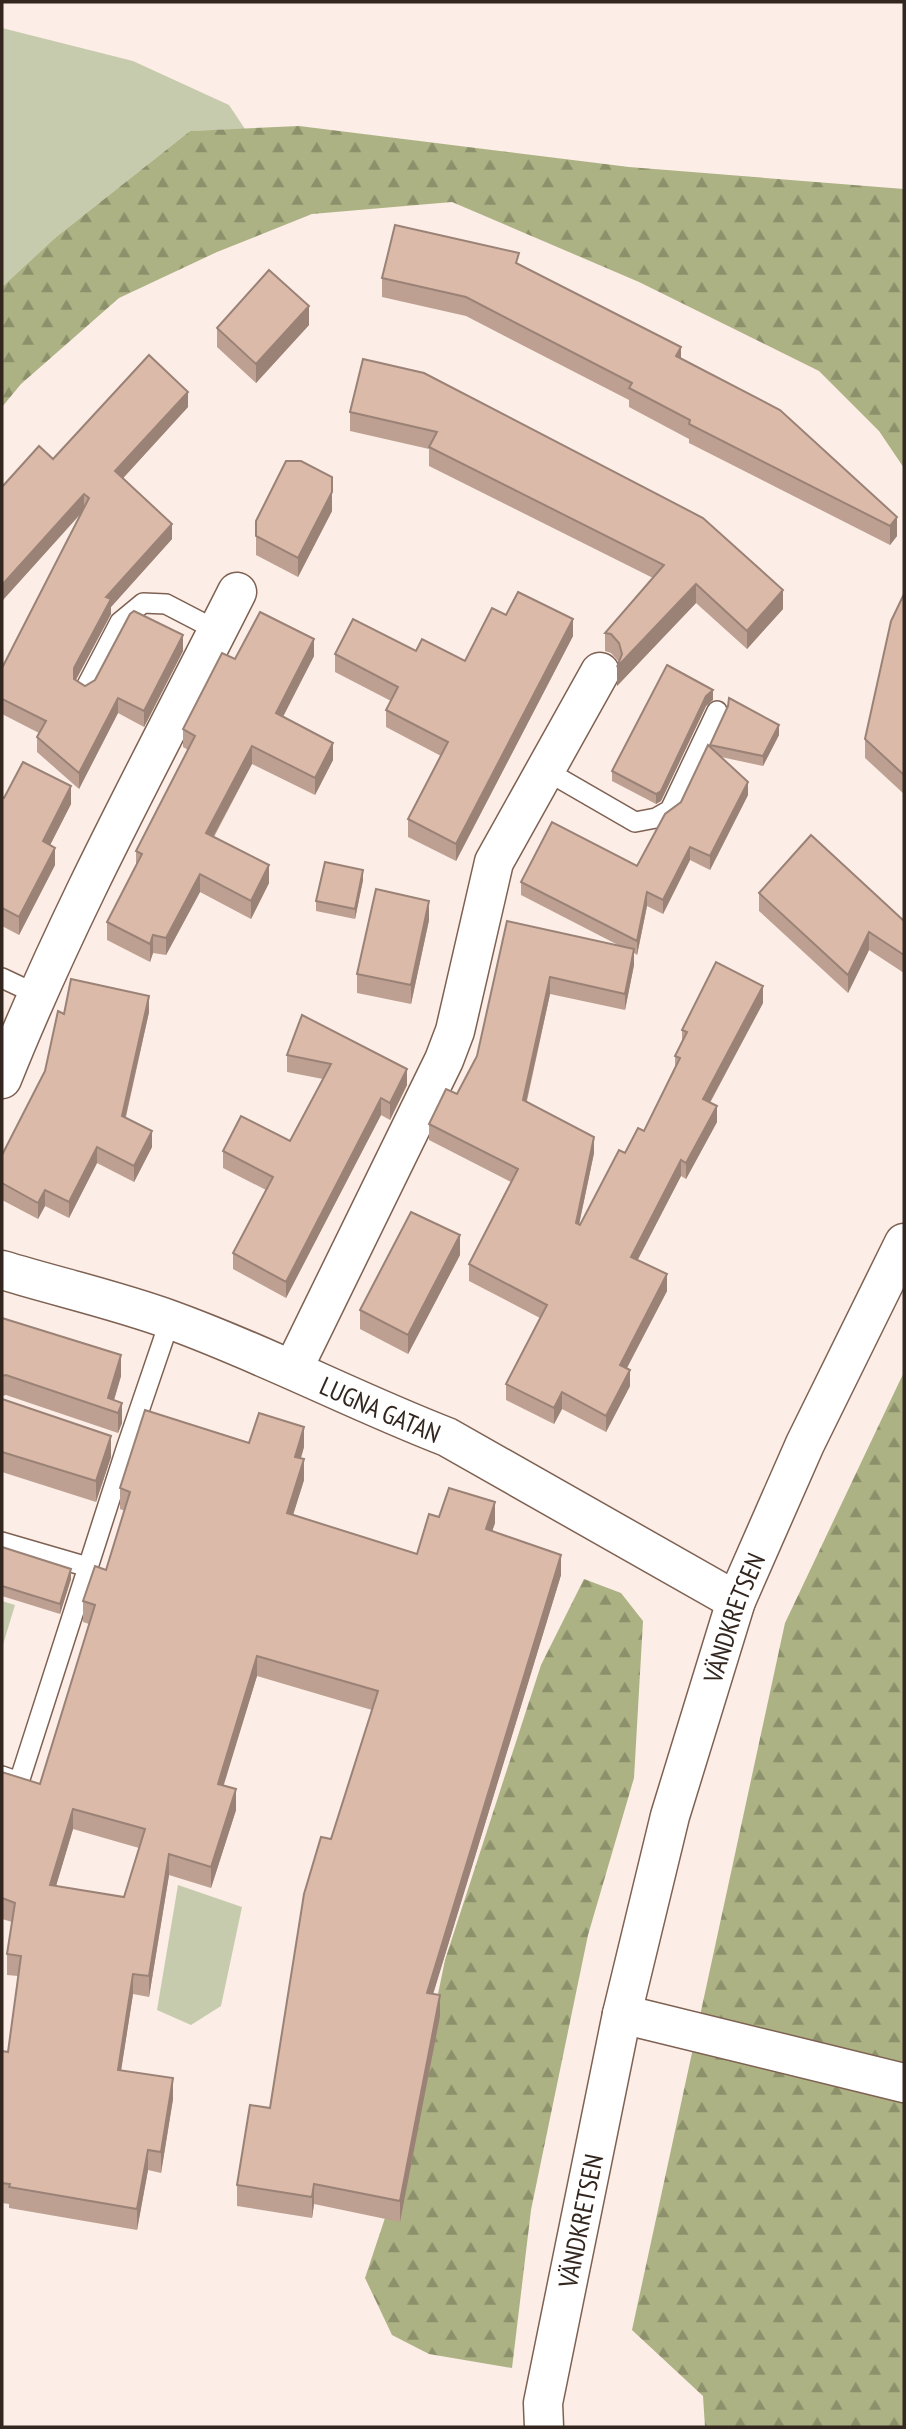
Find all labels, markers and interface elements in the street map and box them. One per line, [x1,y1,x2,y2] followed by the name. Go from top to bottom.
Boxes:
[315,1368,446,1449] street label: LUGNA GATAN
[695,1548,772,1687] street label: VÄNDKRETSEN
[550,2151,610,2291] street label: VÄNDKRETSEN

